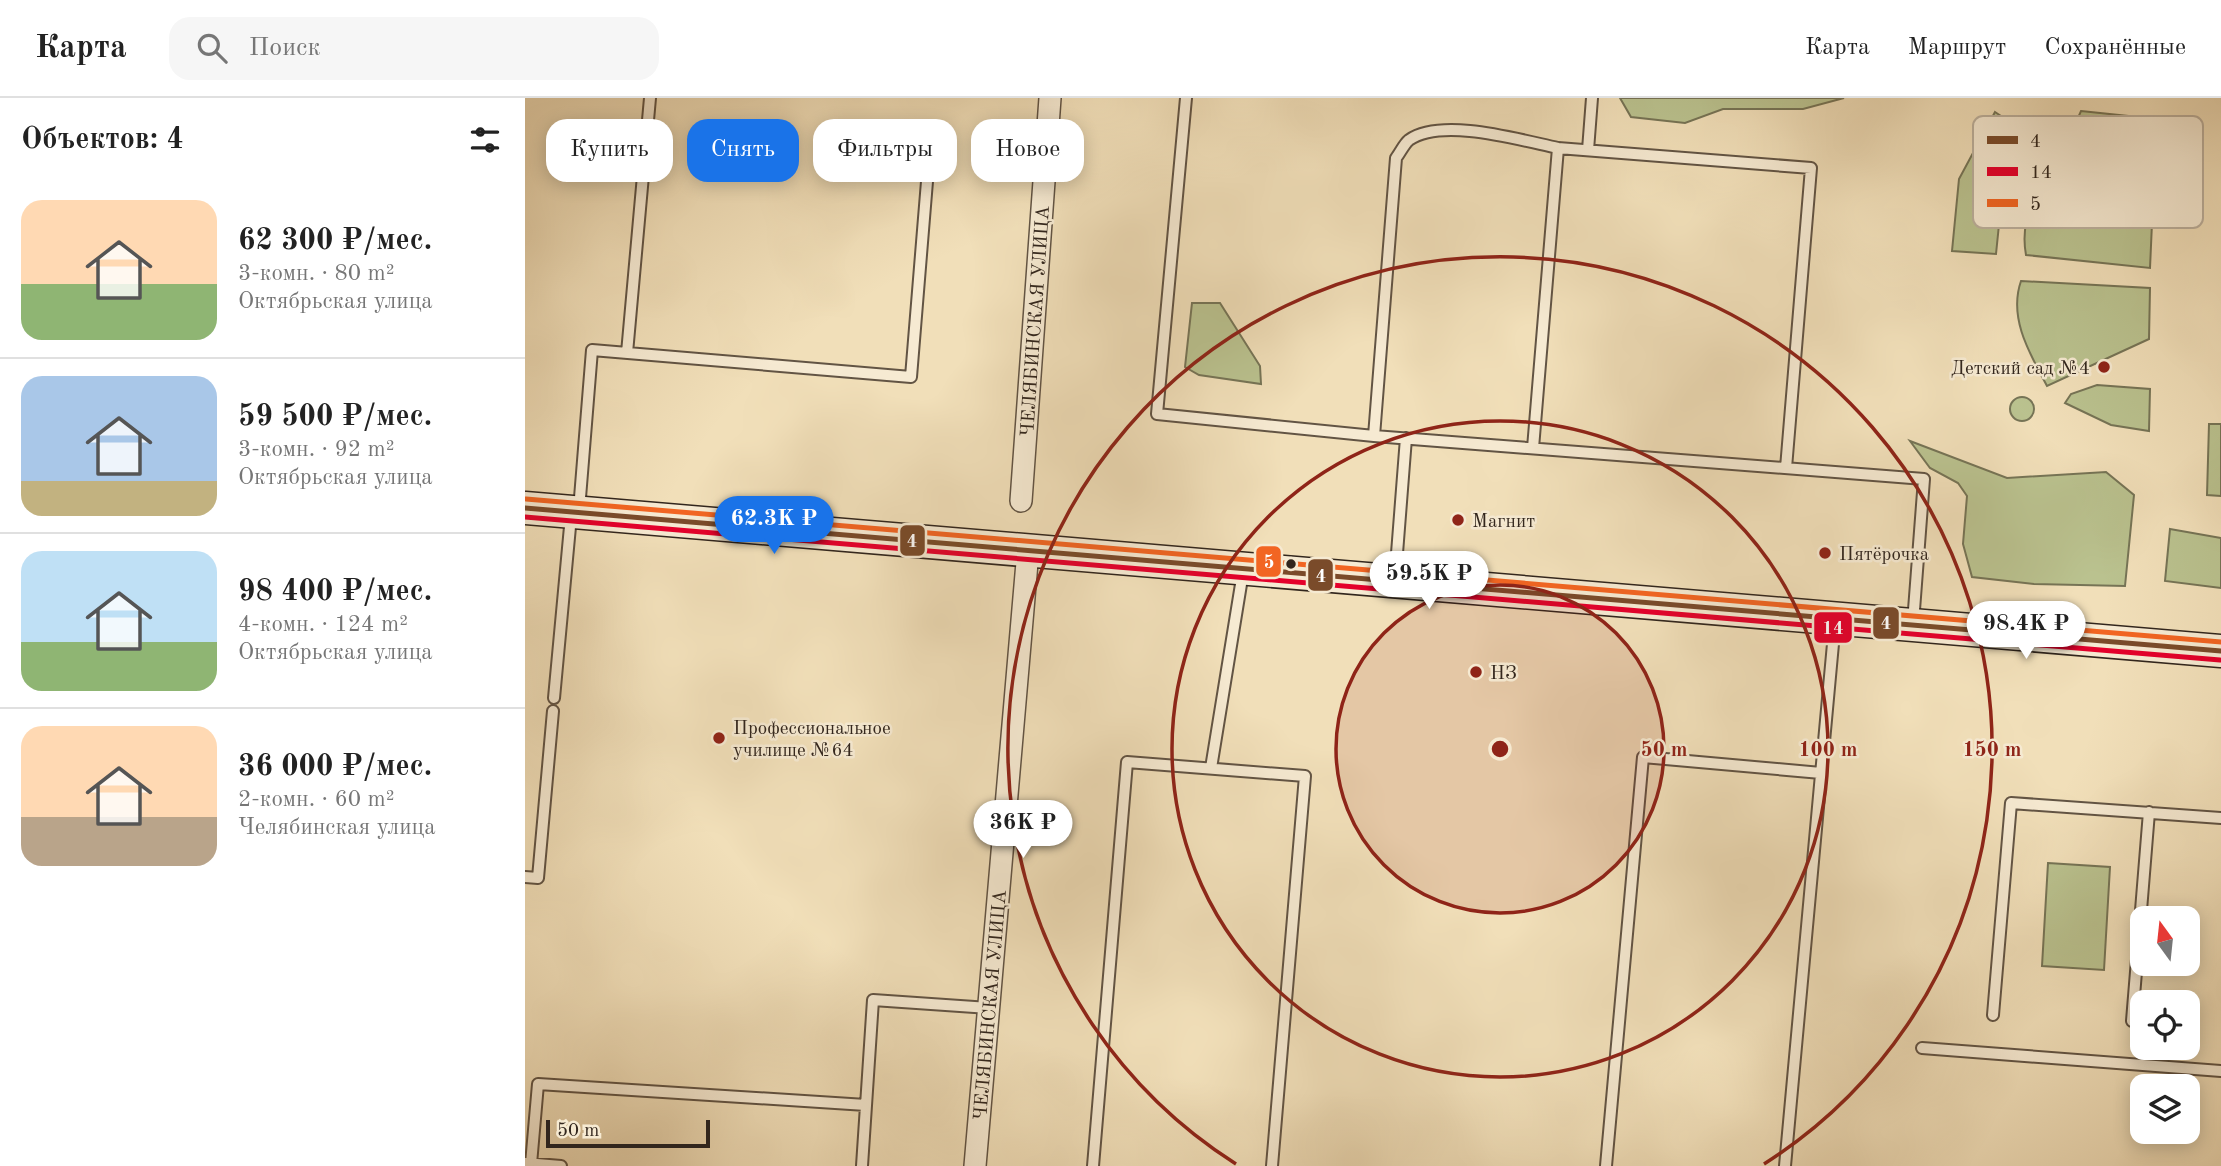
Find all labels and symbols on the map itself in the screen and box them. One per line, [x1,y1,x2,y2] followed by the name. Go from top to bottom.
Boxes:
[1973,116,2203,228] legend
[2030,133,2041,152] text: 4
[2030,164,2052,183] text: 14
[2030,196,2041,215] text: 5
[1019,205,1054,437] street label: ЧЕЛЯБИНСКАЯ УЛИЦА
[2096,359,2112,375] marker: Детский сад №4
[1951,360,2090,379] place label: Детский сад №4
[709,496,839,556] pin: 62.3K ₽
[1450,512,1466,528] marker: Магнит
[1472,513,1535,532] place label: Магнит
[899,524,926,557] line badge: 4
[906,533,918,552] text: 4
[1255,545,1282,578] line badge: 5
[1817,545,1833,561] marker: Пятёрочка
[1839,546,1930,565] place label: Пятёрочка
[1364,552,1494,611] pin: 59.5K ₽
[1263,554,1275,573] text: 5
[1284,557,1298,571] unlabelled marker
[1307,558,1334,592] line badge: 4
[1315,568,1327,587] text: 4
[1961,602,2091,661] pin: 98.4K ₽
[1872,606,1900,640] line badge: 4
[1813,611,1853,644] line badge: 14
[1880,615,1892,634] text: 4
[1822,620,1844,639] text: 14
[1468,664,1484,680] marker: НЗ
[1490,665,1517,684] place label: НЗ
[733,720,891,761] place label: Профессиональное училище №64
[711,730,727,746] marker: Профессиональное училище №64
[1488,737,1512,761] centre of rings
[1640,740,1688,761] text: 50 m
[1798,740,1858,761] text: 100 m
[1962,740,2022,761] text: 150 m
[974,800,1072,860] pin: 36K ₽
[972,889,1011,1121] street label: ЧЕЛЯБИНСКАЯ УЛИЦА
[2130,906,2200,976] north arrow
[546,1117,711,1149] scale bar

